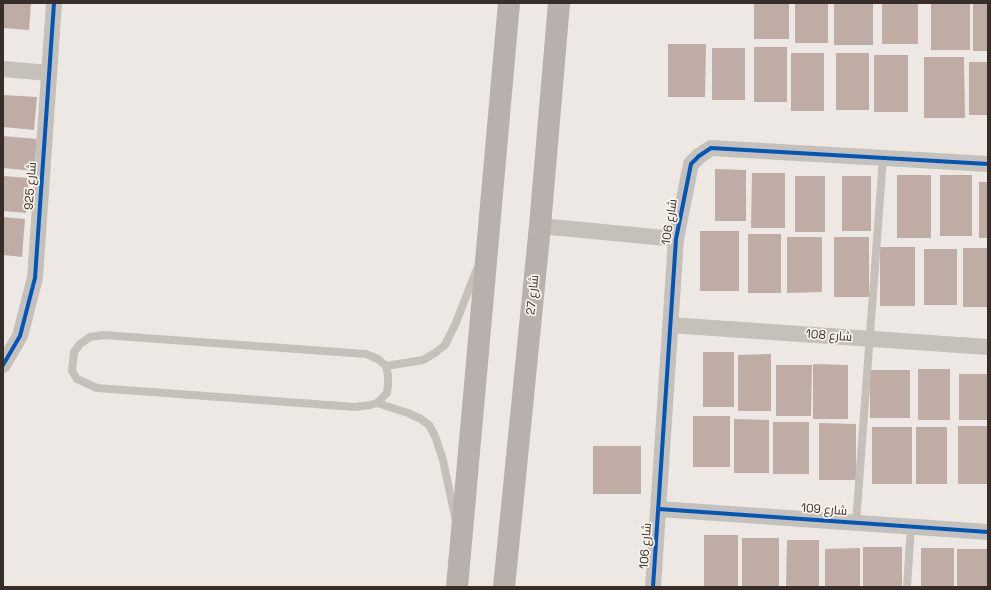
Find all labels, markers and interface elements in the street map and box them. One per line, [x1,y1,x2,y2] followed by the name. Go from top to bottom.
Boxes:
[22,162,40,210] street label: شارع 925
[659,198,681,246] street label: شارع 106
[524,274,542,316] street label: شارع 27
[805,327,853,345] street label: شارع 108
[800,501,848,519] street label: شارع 109
[637,522,655,570] street label: شارع 106

